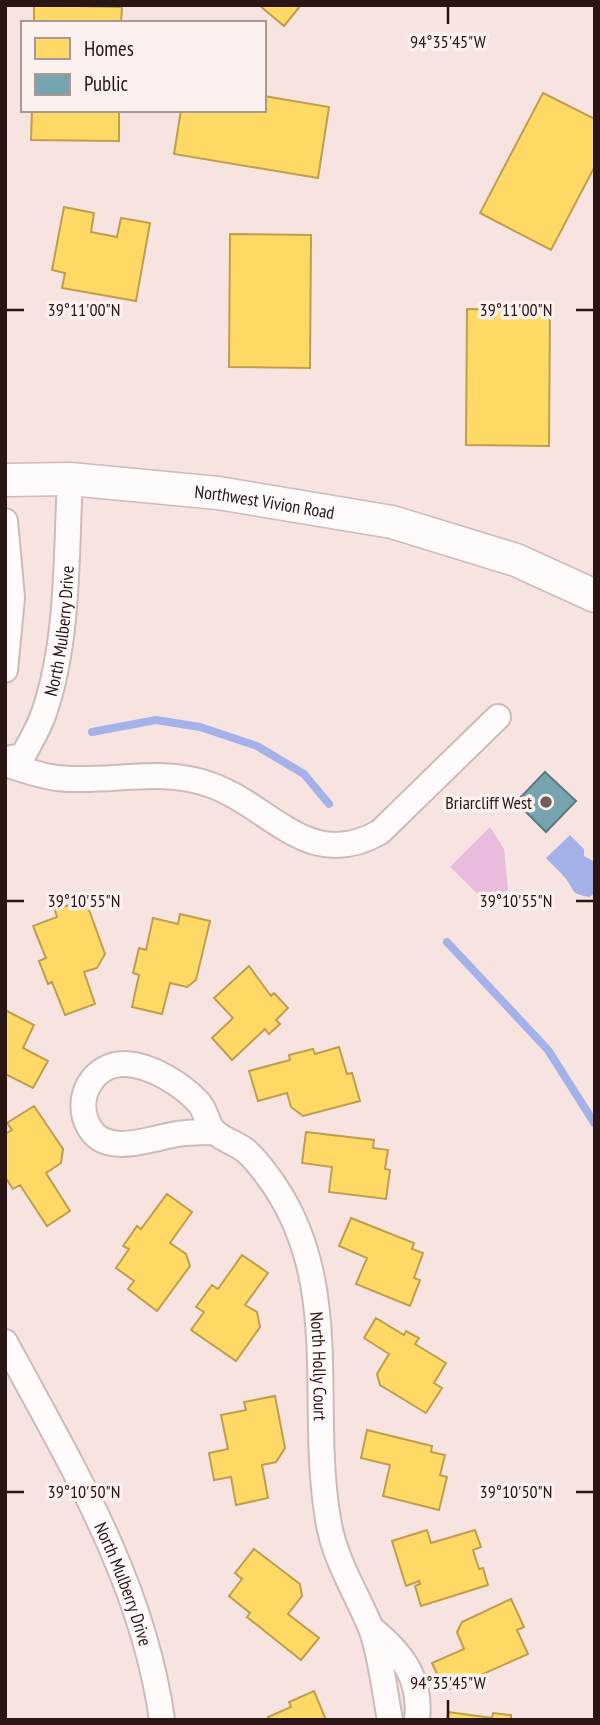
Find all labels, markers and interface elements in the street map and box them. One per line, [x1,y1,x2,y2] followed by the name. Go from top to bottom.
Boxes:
[21,21,266,112] legend
[410,30,486,53] text: 94°35'45"W
[84,35,134,62] text: Homes
[84,70,129,97] text: Public
[48,298,120,321] text: 39°11'00"N
[480,298,552,321] text: 39°11'00"N
[194,479,336,524] street label: Northwest Vivion Road
[38,565,78,698] street label: North Mulberry Drive
[445,791,532,814] place label: Briarcliff West
[538,794,554,810] marker: Briarcliff West
[48,889,120,912] text: 39°10'55"N
[480,889,552,912] text: 39°10'55"N
[306,1310,332,1421] street label: North Holly Court
[48,1480,120,1503] text: 39°10'50"N
[480,1480,552,1503] text: 39°10'50"N
[90,1518,158,1648] street label: North Mulberry Drive
[410,1671,486,1694] text: 94°35'45"W

